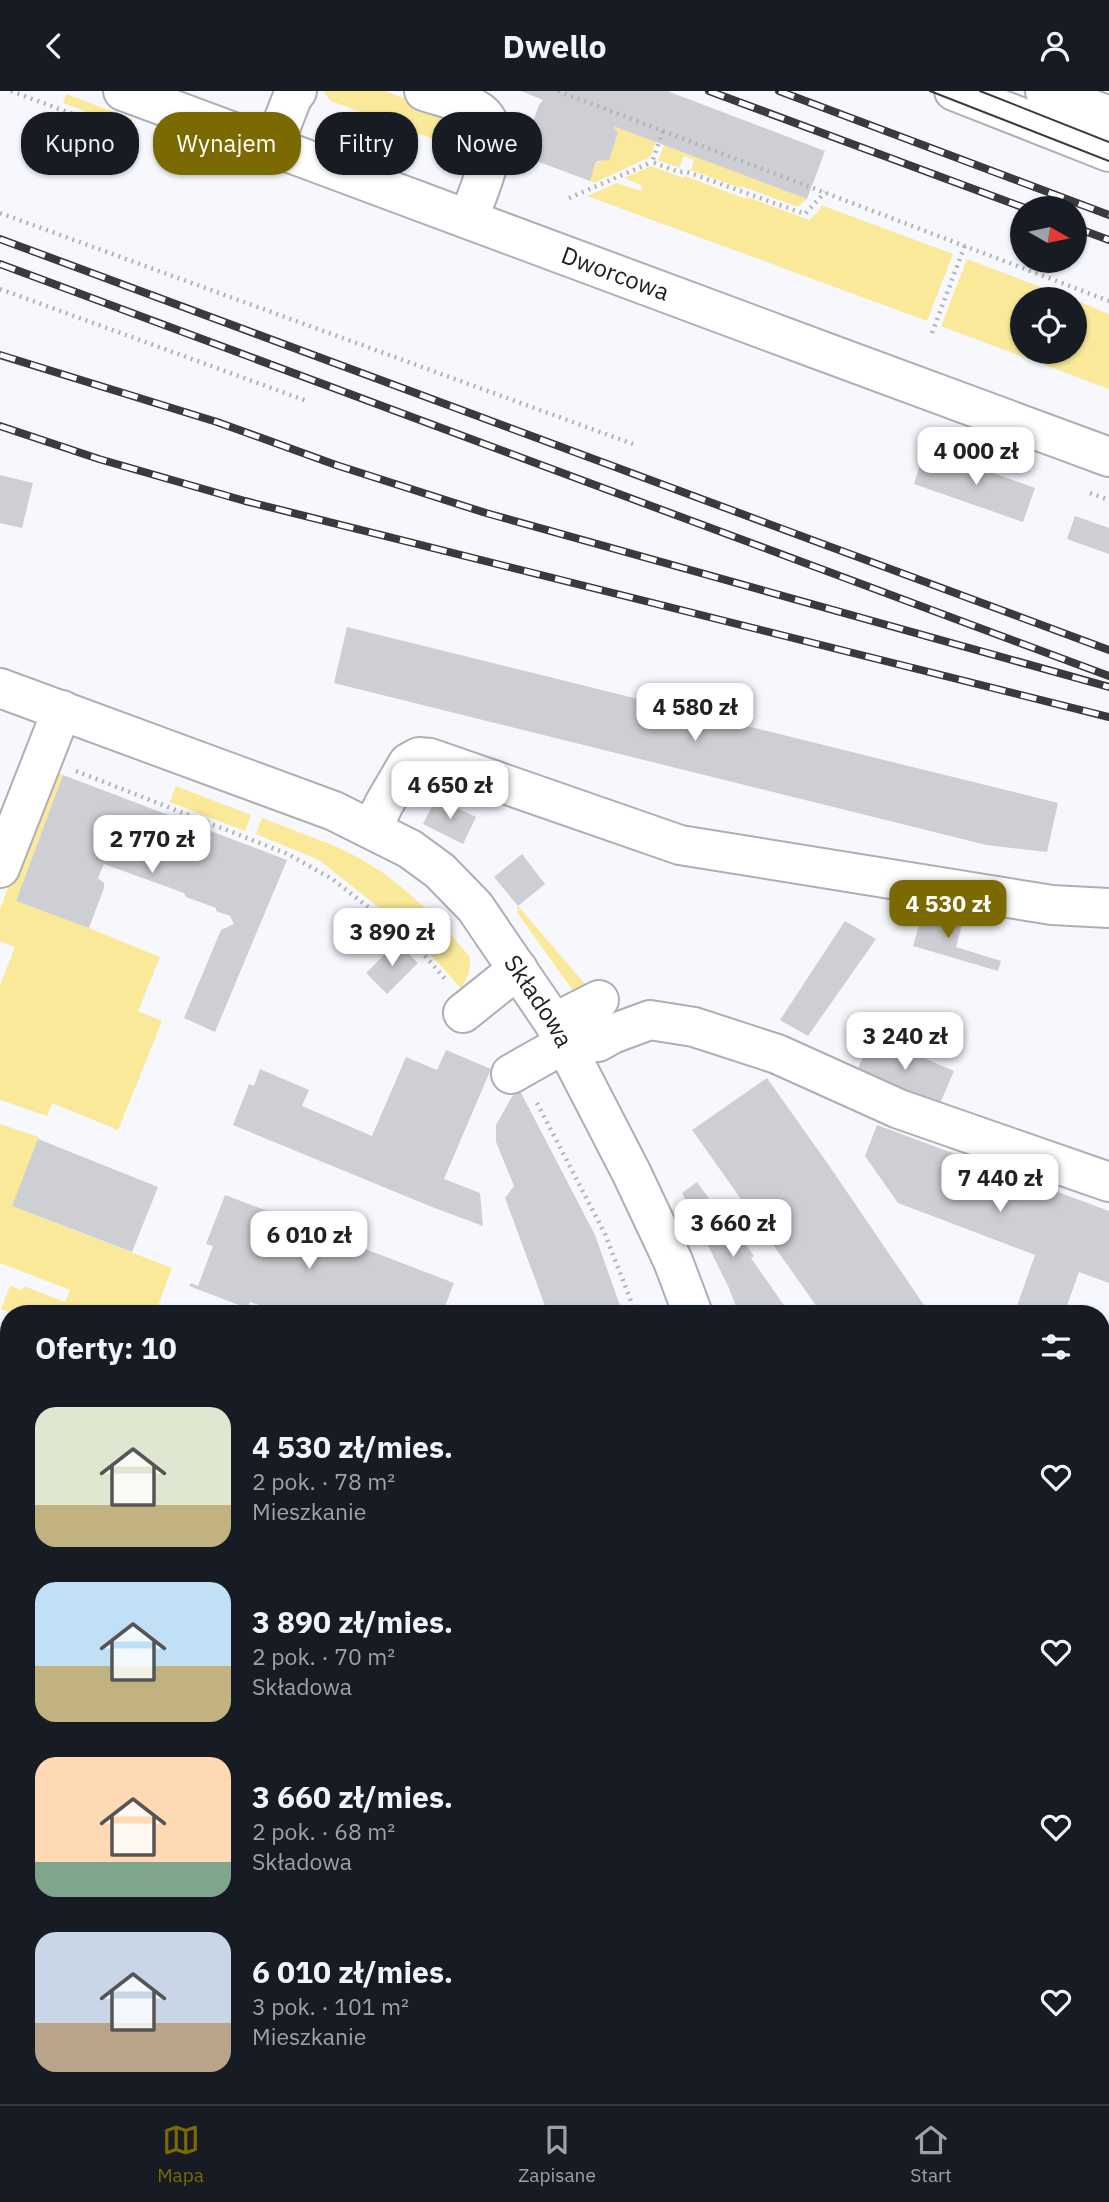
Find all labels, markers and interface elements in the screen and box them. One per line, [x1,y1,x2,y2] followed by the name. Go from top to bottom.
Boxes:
[502,25,607,67] text: Dwello
[35,27,73,65] icon: back
[1036,27,1074,65] icon: person
[21,112,139,175] chip: Kupno
[153,112,301,175] chip: Wynajem
[315,112,418,175] chip: Filtry
[432,112,542,175] chip: Nowe
[1010,196,1087,273] north arrow
[1010,196,1087,364] map controls
[557,238,674,308] street label: Dworcowa
[1010,287,1087,364] button: locate
[904,427,1048,487] pin: 4 000 zł
[933,435,1019,465] text: 4 000 zł
[623,683,767,743] pin: 4 580 zł
[652,691,738,721] text: 4 580 zł
[378,761,522,821] pin: 4 650 zł
[407,769,493,799] text: 4 650 zł
[80,815,224,875] pin: 2 770 zł
[109,823,195,853] text: 2 770 zł
[876,881,1020,940] pin: 4 530 zł
[905,888,991,918] text: 4 530 zł
[320,909,464,968] pin: 3 890 zł
[349,916,435,946] text: 3 890 zł
[497,948,581,1053] street label: Składowa
[833,1013,977,1072] pin: 3 240 zł
[862,1020,948,1050] text: 3 240 zł
[928,1155,1072,1214] pin: 7 440 zł
[957,1162,1043,1192] text: 7 440 zł
[661,1199,805,1259] pin: 3 660 zł
[690,1207,776,1237] text: 3 660 zł
[237,1211,381,1271] pin: 6 010 zł
[266,1219,352,1249] text: 6 010 zł
[35,1328,177,1367] text: Oferty: 10
[1037,1328,1075,1366] icon: filters
[252,1427,453,1466] text: 4 530 zł/mies.
[91,1435,175,1519] icon: home
[1037,1458,1075,1496] icon: heart
[252,1466,395,1496] text: 2 pok. · 78 m²
[252,1496,366,1526] text: Mieszkanie
[252,1602,453,1641] text: 3 890 zł/mies.
[91,1610,175,1694] icon: home
[1037,1633,1075,1671] icon: heart
[252,1641,395,1671] text: 2 pok. · 70 m²
[252,1671,352,1701] text: Składowa
[252,1777,453,1816] text: 3 660 zł/mies.
[91,1785,175,1869] icon: home
[1037,1808,1075,1846] icon: heart
[252,1816,395,1846] text: 2 pok. · 68 m²
[252,1846,352,1876] text: Składowa
[252,1952,453,1991] text: 6 010 zł/mies.
[91,1960,175,2044] icon: home
[1037,1983,1075,2021] icon: heart
[252,1991,409,2021] text: 3 pok. · 101 m²
[252,2021,366,2051] text: Mieszkanie
[157,2121,204,2187] tab: Mapa
[518,2121,596,2187] tab: Zapisane
[910,2121,952,2187] tab: Start

